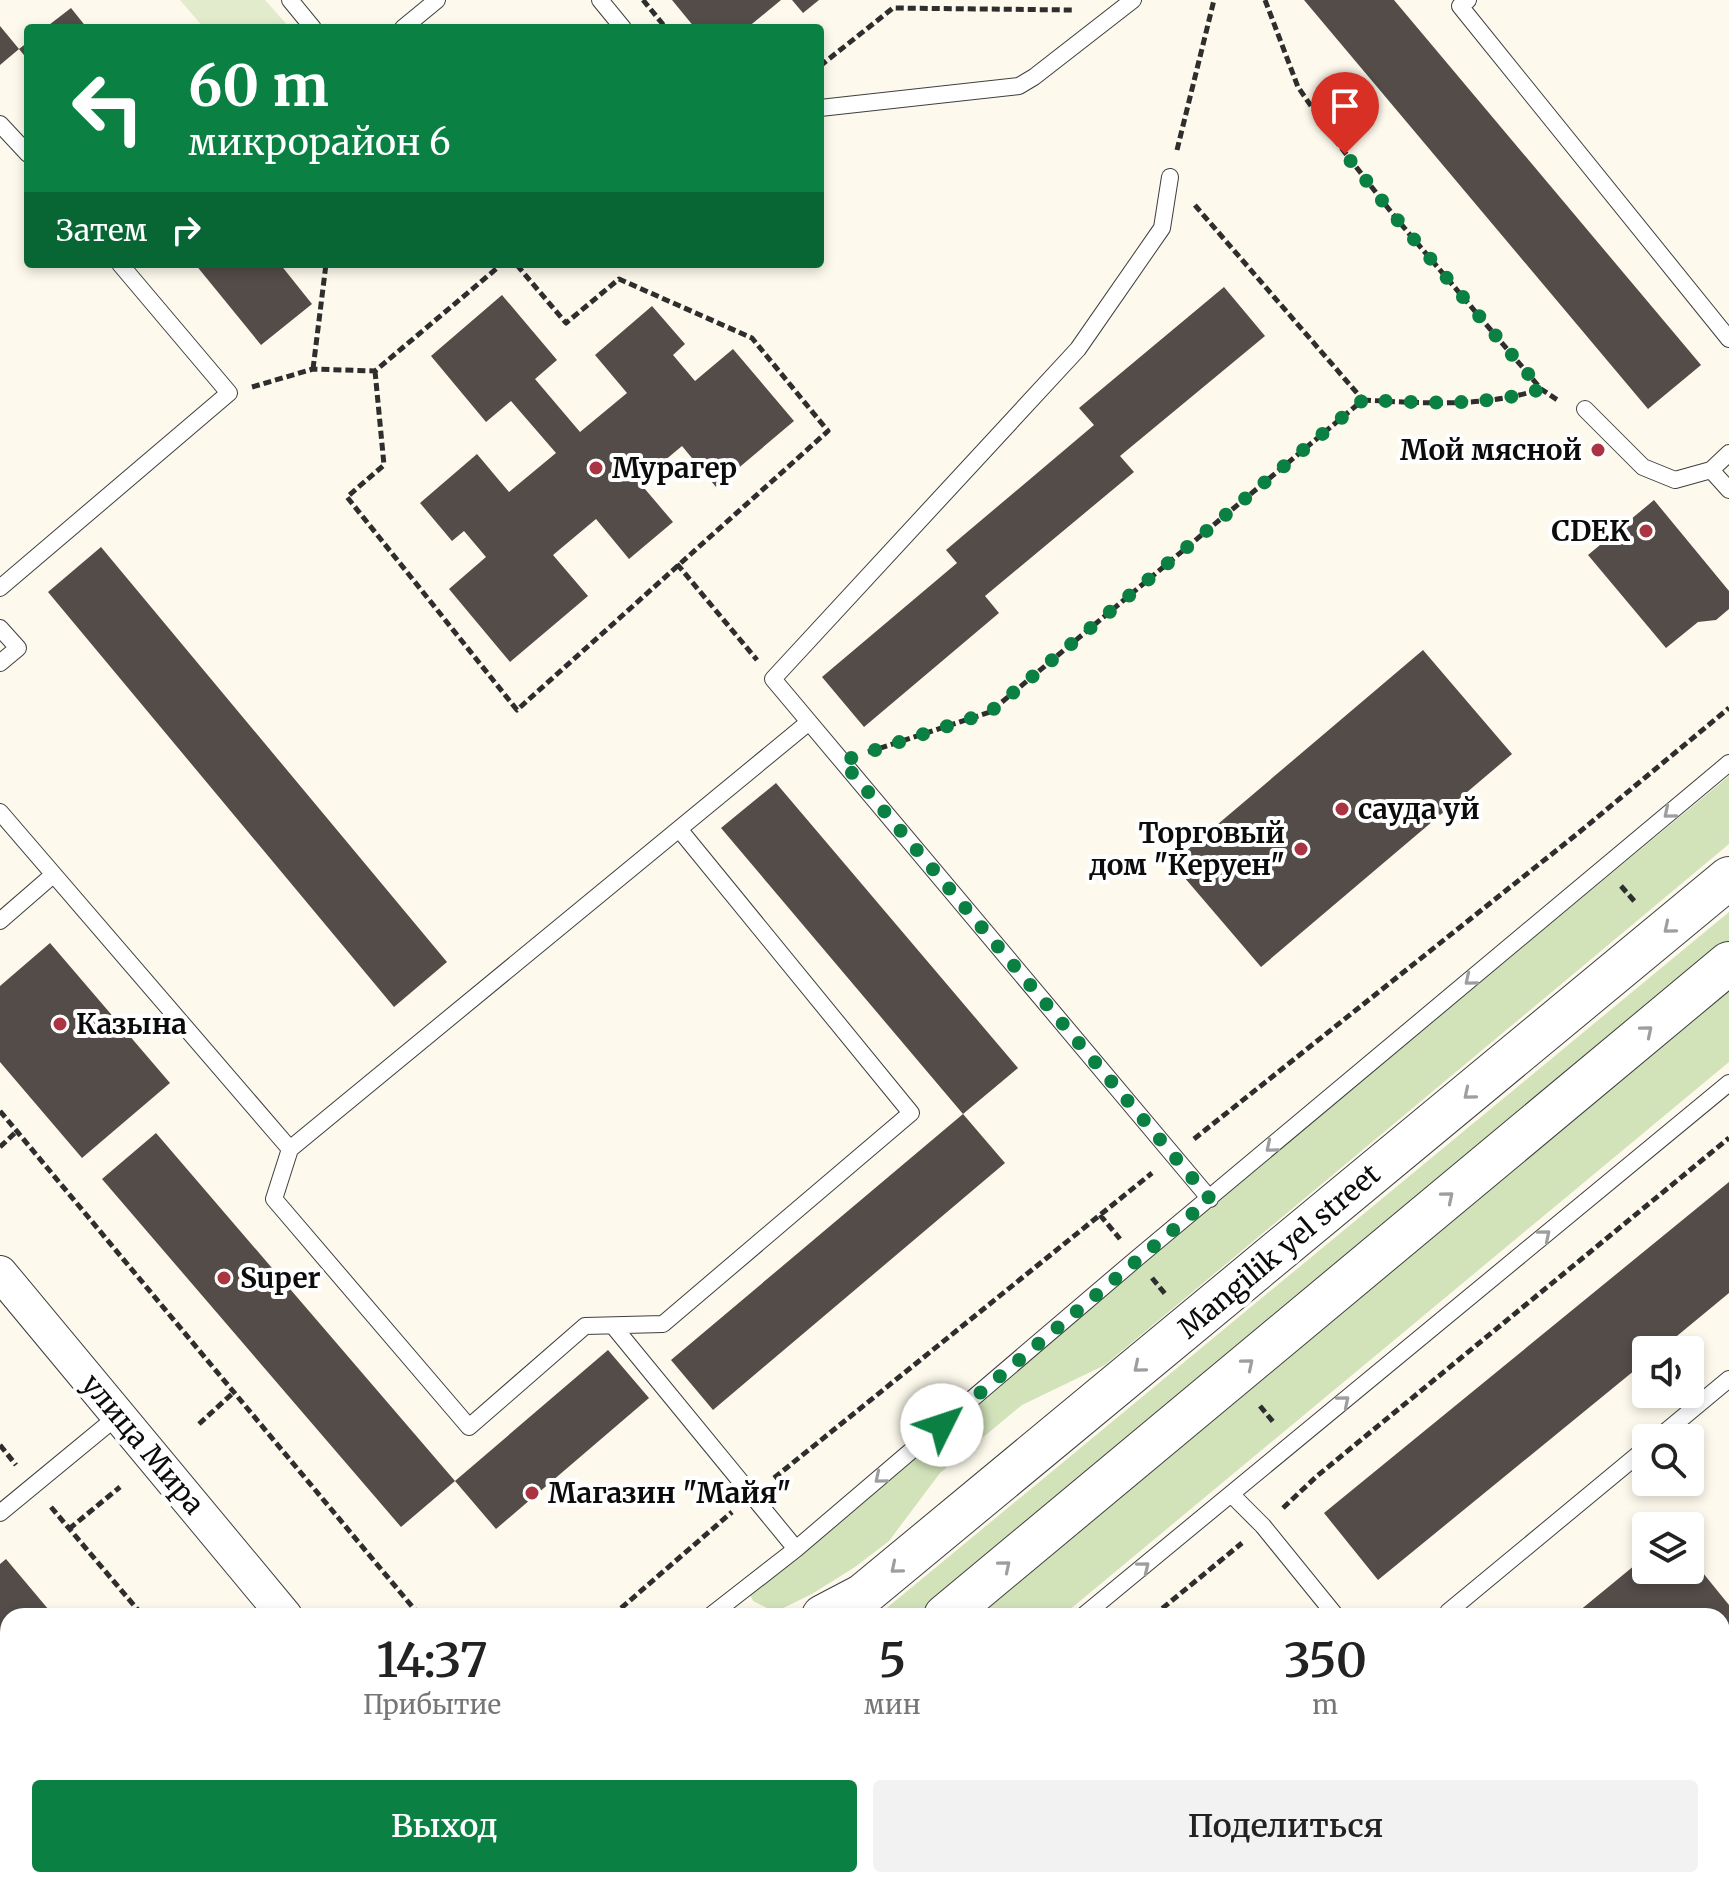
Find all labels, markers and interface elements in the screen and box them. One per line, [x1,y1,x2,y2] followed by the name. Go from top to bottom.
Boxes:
[188,51,329,121] text: 60 m
[56,56,160,160] icon: left
[1311,72,1379,154] pin
[1323,84,1367,128] icon: arrive
[188,120,451,165] text: микрорайон 6
[164,208,208,252] icon: right
[56,211,148,249] text: Затем
[1400,432,1582,468] place label: Мой мясной
[1589,441,1607,459] marker: Мой мясной
[612,450,737,486] place label: Мурагер
[587,459,605,477] marker: Мурагер
[1552,513,1630,549] place label: CDEK
[1637,522,1655,540] marker: CDEK
[1358,791,1480,827] place label: сауда уй
[1333,800,1351,818] marker: сауда уй
[1664,803,1679,818] one-way arrow
[1088,815,1285,883] place label: Торговый дом "Керуен"
[1292,840,1310,858] marker: Торговый дом "Керуен"
[1664,918,1678,933] one-way arrow
[1465,970,1479,985] one-way arrow
[76,1006,187,1042] place label: Казына
[51,1015,69,1033] marker: Казына
[1638,1026,1653,1041] one-way arrow
[1463,1084,1478,1099] one-way arrow
[1266,1137,1280,1152] one-way arrow
[1171,1156,1387,1346] street label: Mangilik yel street
[1438,1192,1453,1207] one-way arrow
[1535,1231,1550,1245] one-way arrow
[240,1260,321,1296] place label: Super
[215,1269,233,1287] marker: Super
[1632,1336,1704,1584] map controls
[1632,1336,1704,1408] button: sound
[1134,1357,1148,1372] one-way arrow
[1239,1359,1253,1374] one-way arrow
[74,1367,212,1521] street label: улица Мира
[900,1383,984,1467] position arrow
[1335,1396,1350,1411] one-way arrow
[1632,1424,1704,1496] button: search
[875,1468,889,1483] one-way arrow
[548,1475,791,1511] place label: Магазин "Майя"
[523,1484,541,1502] marker: Магазин "Майя"
[1632,1512,1704,1584] button: layers
[890,1558,905,1573] one-way arrow
[996,1561,1010,1576] one-way arrow
[1135,1562,1149,1577] one-way arrow
[376,1630,488,1690] text: 14:37
[878,1630,906,1690] text: 5
[1283,1630,1367,1690] text: 350
[363,1688,501,1721] text: Прибытие
[864,1688,921,1721] text: мин
[1312,1688,1338,1721] text: m
[32,1780,857,1872] button: Выход
[873,1780,1698,1872] button: Поделиться

